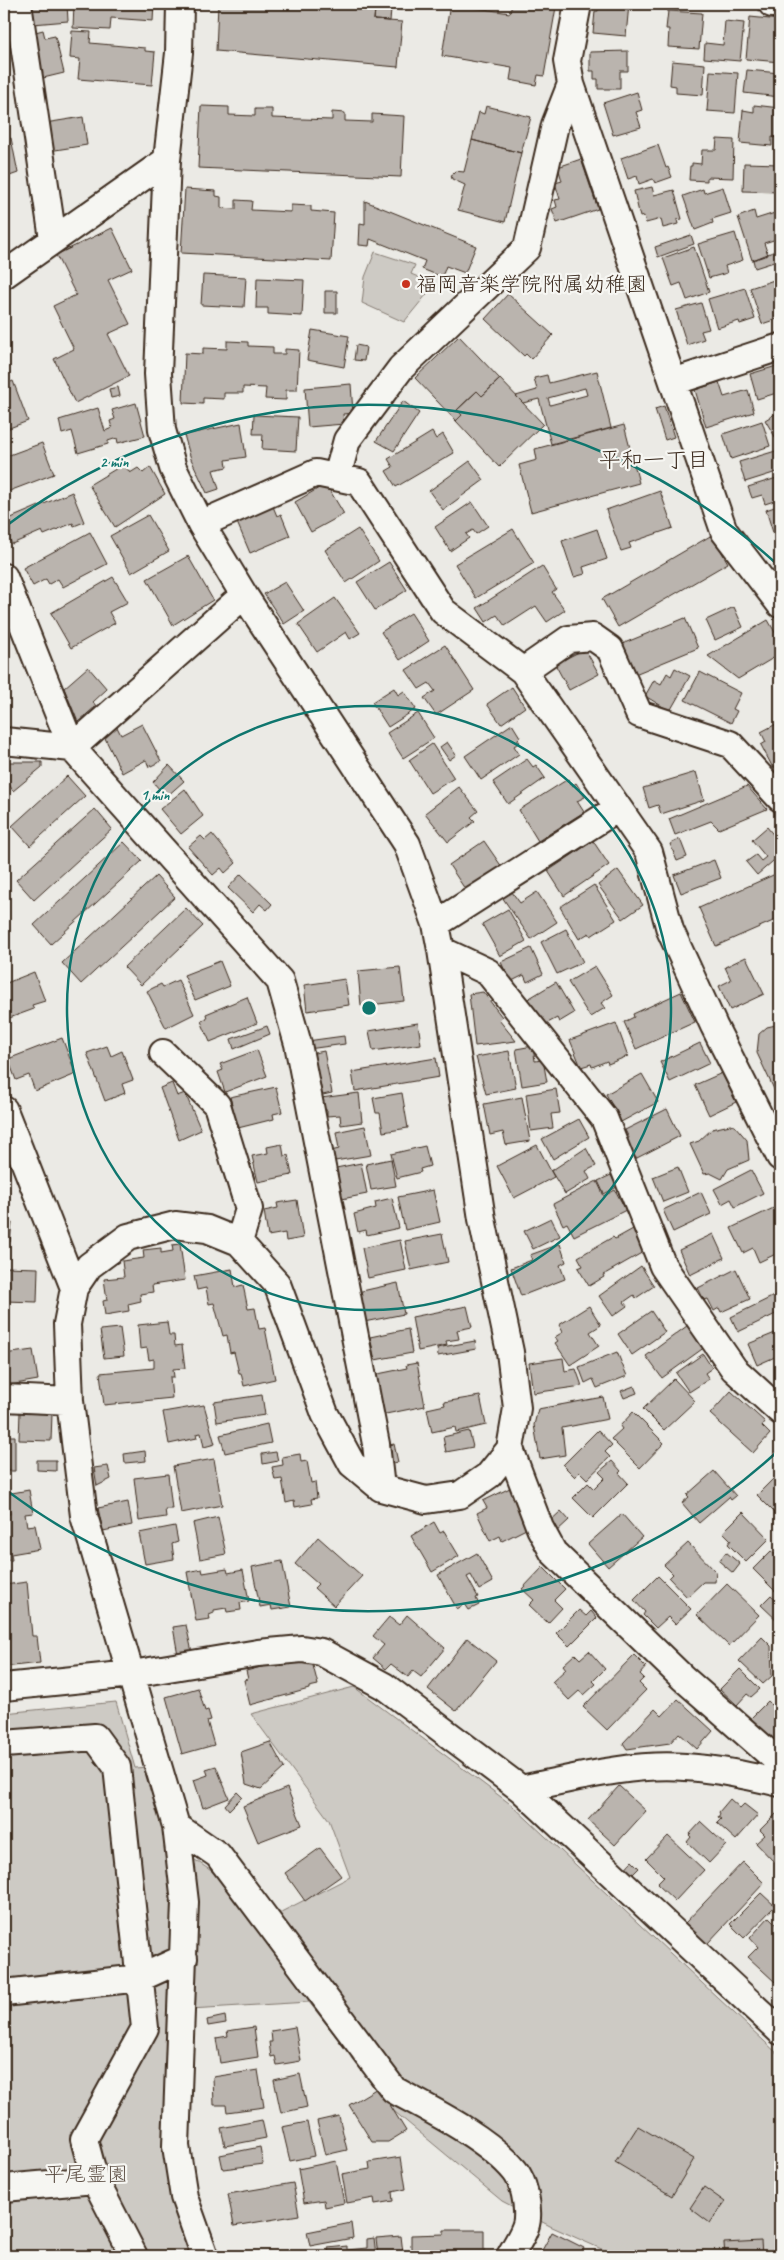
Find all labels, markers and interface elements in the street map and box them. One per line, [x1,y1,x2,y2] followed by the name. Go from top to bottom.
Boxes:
[416,271,647,297] place label: 福岡音楽学院附属幼稚園
[400,278,412,290] marker: 福岡音楽学院附属幼稚園
[599,446,709,474] district label: 平和一丁目
[100,453,129,472] text: 2 min
[141,786,170,805] text: 1 min
[360,999,378,1017] centre of rings
[44,2161,128,2187] park label: 平尾霊園

